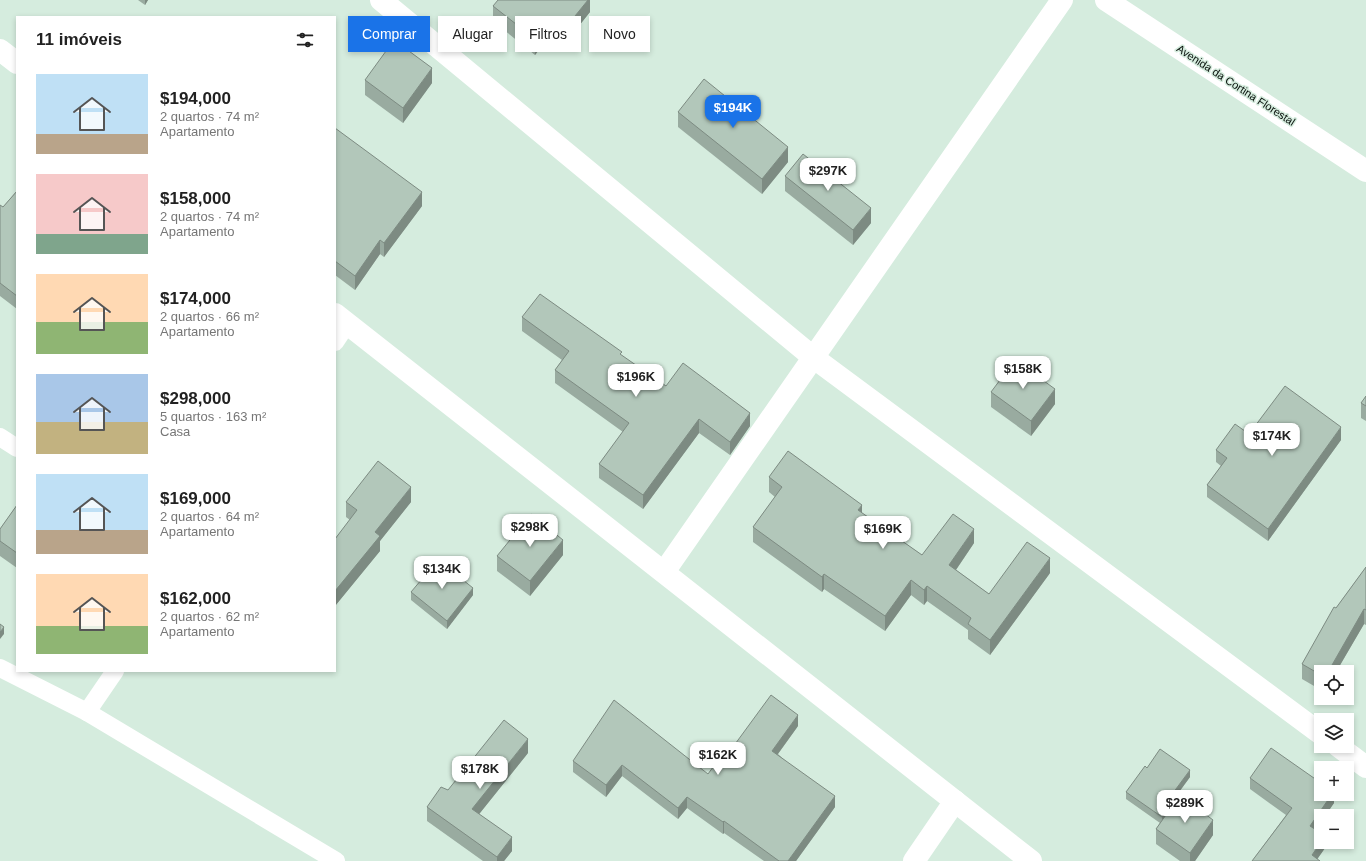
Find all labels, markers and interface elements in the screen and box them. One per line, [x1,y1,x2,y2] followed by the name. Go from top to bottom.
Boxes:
[348,16,430,52] chip: Comprar
[438,16,507,52] chip: Alugar
[515,16,581,52] chip: Filtros
[589,16,650,52] chip: Novo
[294,29,316,51] icon: filters
[36,30,122,49] text: 11 imóveis
[1175,42,1297,128] street label: Avenida da Cortina Florestal
[160,89,231,108] text: $194,000
[68,90,116,138] icon: home
[705,95,761,129] pin: $194K
[714,100,752,115] text: $194K
[160,109,259,124] text: 2 quartos · 74 m²
[160,124,234,139] text: Apartamento
[800,158,856,192] pin: $297K
[809,163,847,178] text: $297K
[160,189,231,208] text: $158,000
[68,190,116,238] icon: home
[160,209,259,224] text: 2 quartos · 74 m²
[160,224,234,239] text: Apartamento
[160,289,231,308] text: $174,000
[68,290,116,338] icon: home
[160,309,259,324] text: 2 quartos · 66 m²
[160,324,234,339] text: Apartamento
[995,356,1051,390] pin: $158K
[1004,361,1042,376] text: $158K
[608,364,664,398] pin: $196K
[617,369,655,384] text: $196K
[160,389,231,408] text: $298,000
[68,390,116,438] icon: home
[160,409,266,424] text: 5 quartos · 163 m²
[1244,423,1300,457] pin: $174K
[160,424,190,439] text: Casa
[1253,428,1291,443] text: $174K
[160,489,231,508] text: $169,000
[68,490,116,538] icon: home
[160,509,259,524] text: 2 quartos · 64 m²
[502,514,558,548] pin: $298K
[855,516,911,550] pin: $169K
[511,519,549,534] text: $298K
[864,521,902,536] text: $169K
[160,524,234,539] text: Apartamento
[414,556,470,590] pin: $134K
[423,561,461,576] text: $134K
[160,589,231,608] text: $162,000
[68,590,116,638] icon: home
[160,609,259,624] text: 2 quartos · 62 m²
[160,624,234,639] text: Apartamento
[1314,665,1354,849] map controls
[1314,665,1354,705] button: locate
[1314,713,1354,753] button: layers
[690,742,746,776] pin: $162K
[699,747,737,762] text: $162K
[452,756,508,790] pin: $178K
[461,761,499,776] text: $178K
[1314,761,1354,801] button: +
[1157,790,1213,824] pin: $289K
[1166,795,1204,810] text: $289K
[1314,809,1354,849] button: −

